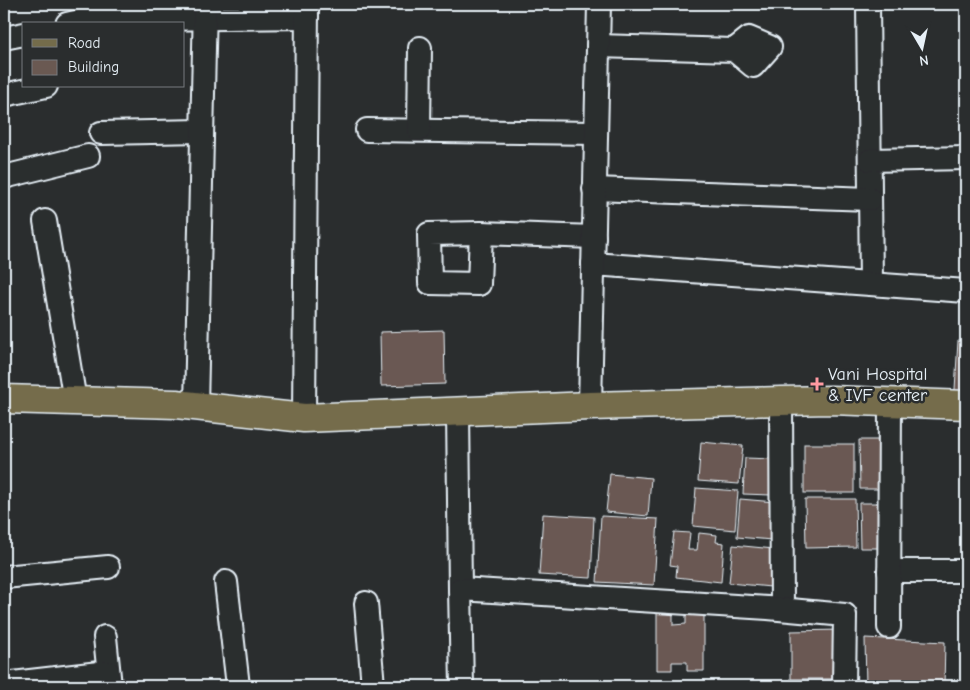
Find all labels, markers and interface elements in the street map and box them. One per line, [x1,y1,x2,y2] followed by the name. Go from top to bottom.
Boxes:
[22,22,185,88] legend
[898,22,948,72] north arrow
[68,34,100,52] text: Road
[918,51,930,69] text: N
[68,58,119,76] text: Building
[828,364,928,406] place label: Vani Hospital & IVF center
[810,377,824,391] marker: Vani Hospital & IVF center

